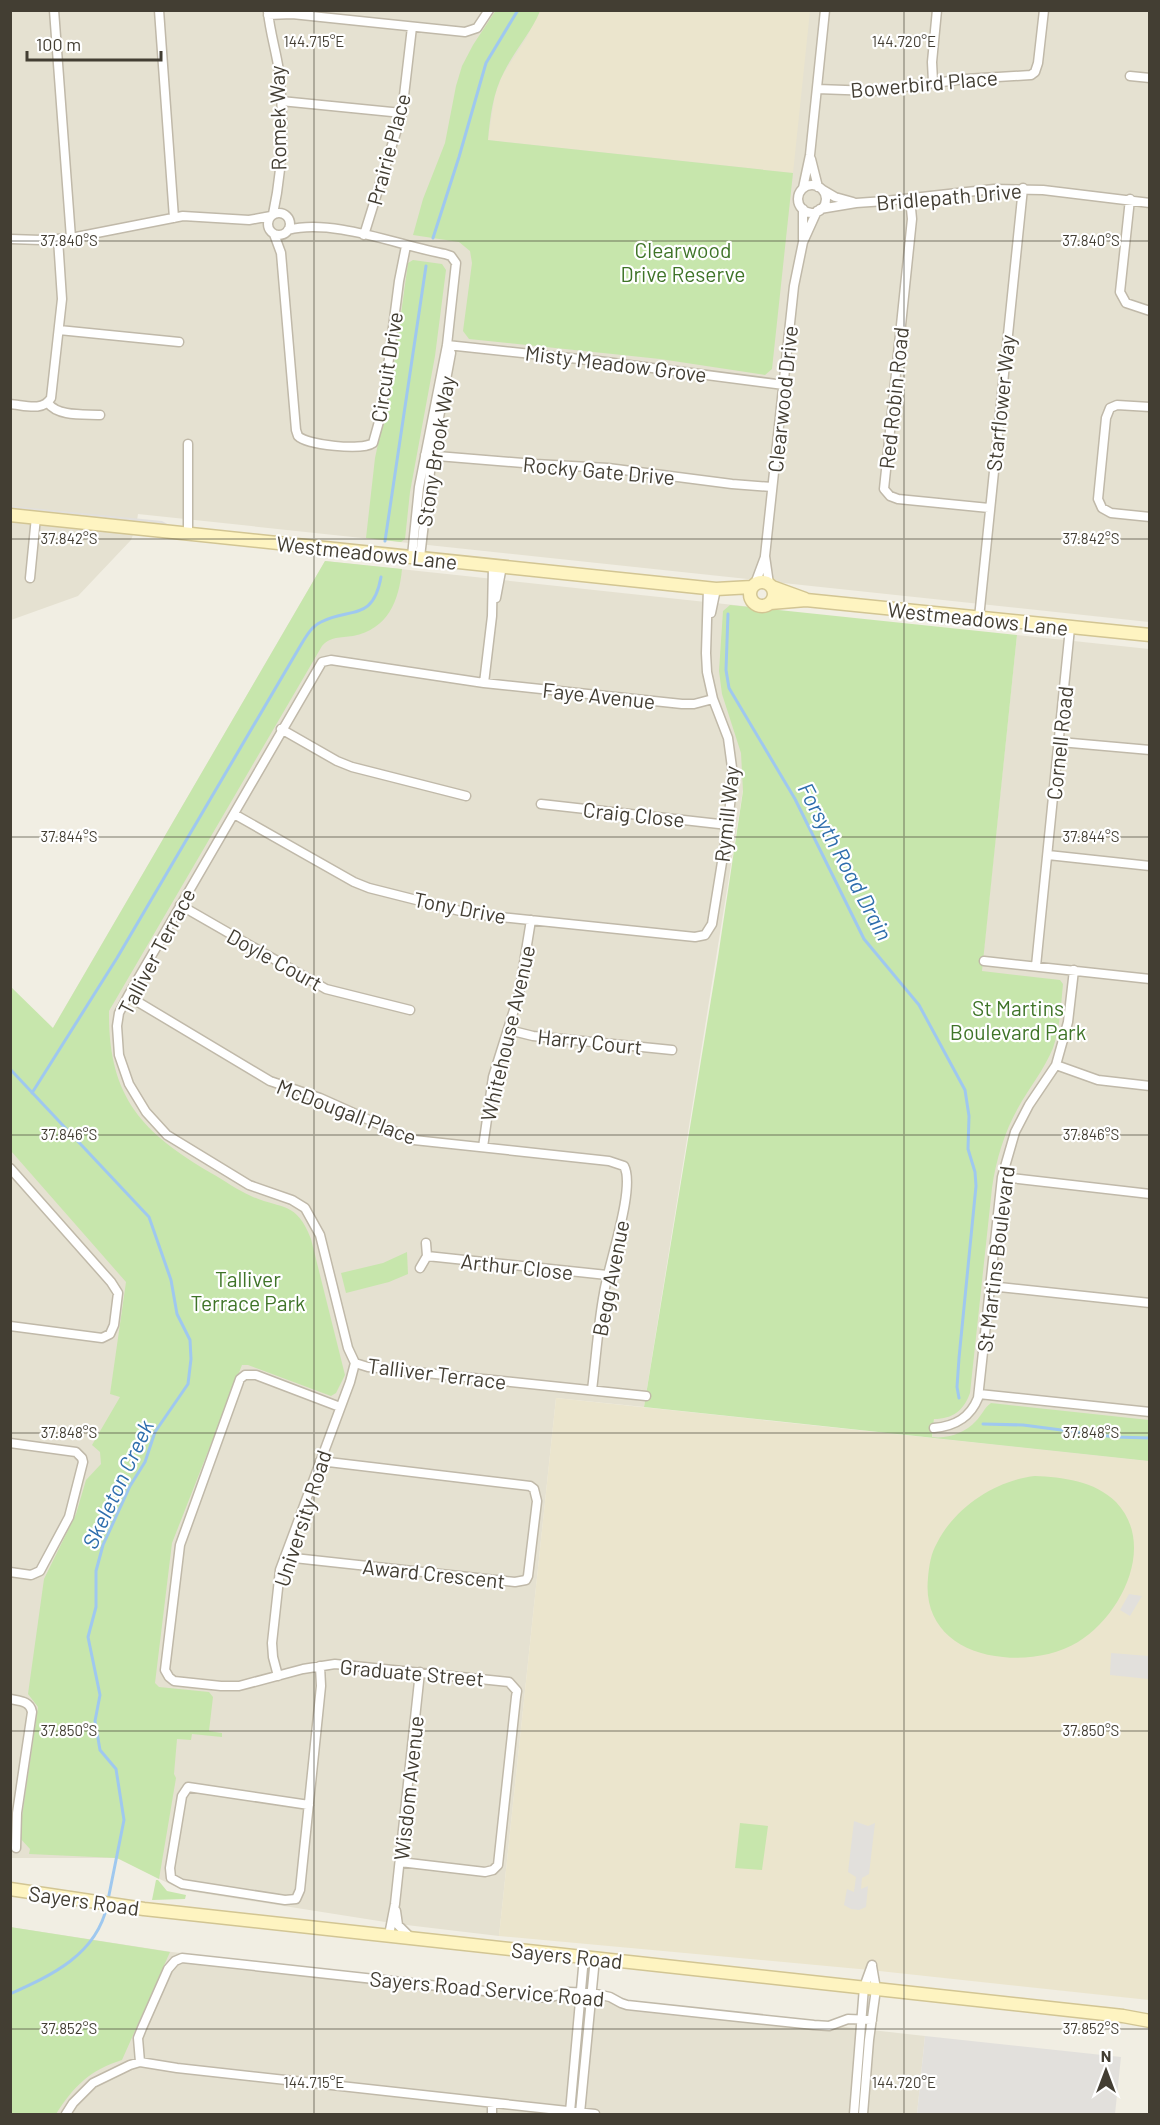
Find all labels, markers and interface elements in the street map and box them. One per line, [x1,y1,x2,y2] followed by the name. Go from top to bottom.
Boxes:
[27,24,160,62] scale bar
[284,32,344,50] text: 144.715°E
[872,32,936,50] text: 144.720°E
[36,33,81,55] text: 100 m
[849,64,999,102] street label: Bowerbird Place
[264,65,290,171] street label: Romek Way
[361,90,415,208] street label: Prairie Place
[875,177,1023,215] street label: Bridlepath Drive
[40,231,98,249] text: 37.840°S
[1062,231,1120,249] text: 37.840°S
[620,237,746,286] park label: Clearwood Drive Reserve
[365,310,407,424] street label: Circuit Drive
[762,324,802,474] street label: Clearwood Drive
[873,326,913,470] street label: Red Robin Road
[980,333,1020,473] street label: Starflower Way
[524,339,708,387] street label: Misty Meadow Grove
[411,374,459,528] street label: Stony Brook Way
[522,451,676,489] street label: Rocky Gate Drive
[41,529,97,547] text: 37.842°S
[1063,529,1119,547] text: 37.842°S
[275,530,459,574] street label: Westmeadows Lane
[886,596,1070,640] street label: Westmeadows Lane
[541,677,657,713] street label: Faye Avenue
[1041,685,1077,801] street label: Cornell Road
[709,764,744,863] street label: Rymill Way
[793,778,899,944] water label: Forsyth Road Drain
[582,796,686,832] street label: Craig Close
[40,827,98,845] text: 37.844°S
[1062,827,1120,845] text: 37.844°S
[112,883,200,1019] street label: Talliver Terrace
[412,886,508,928] street label: Tony Drive
[223,923,327,995] street label: Doyle Court
[475,943,539,1123] street label: Whitehouse Avenue
[950,995,1086,1044] park label: St Martins Boulevard Park
[536,1023,644,1059] street label: Harry Court
[274,1073,420,1149] street label: McDougall Place
[41,1125,97,1143] text: 37.846°S
[1063,1125,1119,1143] text: 37.846°S
[971,1164,1019,1354] street label: St Martins Boulevard
[586,1218,634,1338] street label: Begg Avenue
[459,1248,575,1284] street label: Arthur Close
[190,1266,306,1315] park label: Talliver Terrace Park
[366,1352,508,1394] street label: Talliver Terrace
[76,1415,158,1553] water label: Skeleton Creek
[41,1423,97,1441] text: 37.848°S
[1063,1423,1119,1441] text: 37.848°S
[268,1447,336,1589] street label: University Road
[361,1553,507,1593] street label: Award Crescent
[339,1653,485,1691] street label: Graduate Street
[388,1715,428,1861] street label: Wisdom Avenue
[41,1721,97,1739] text: 37.850°S
[1063,1721,1119,1739] text: 37.850°S
[27,1880,141,1920] street label: Sayers Road
[510,1937,624,1973] street label: Sayers Road
[369,1965,605,2011] street label: Sayers Road Service Road
[41,2019,97,2037] text: 37.852°S
[1063,2019,1119,2037] text: 37.852°S
[1076,2041,1136,2101] north arrow
[1101,2046,1111,2065] text: N
[284,2073,344,2091] text: 144.715°E
[872,2073,936,2091] text: 144.720°E

